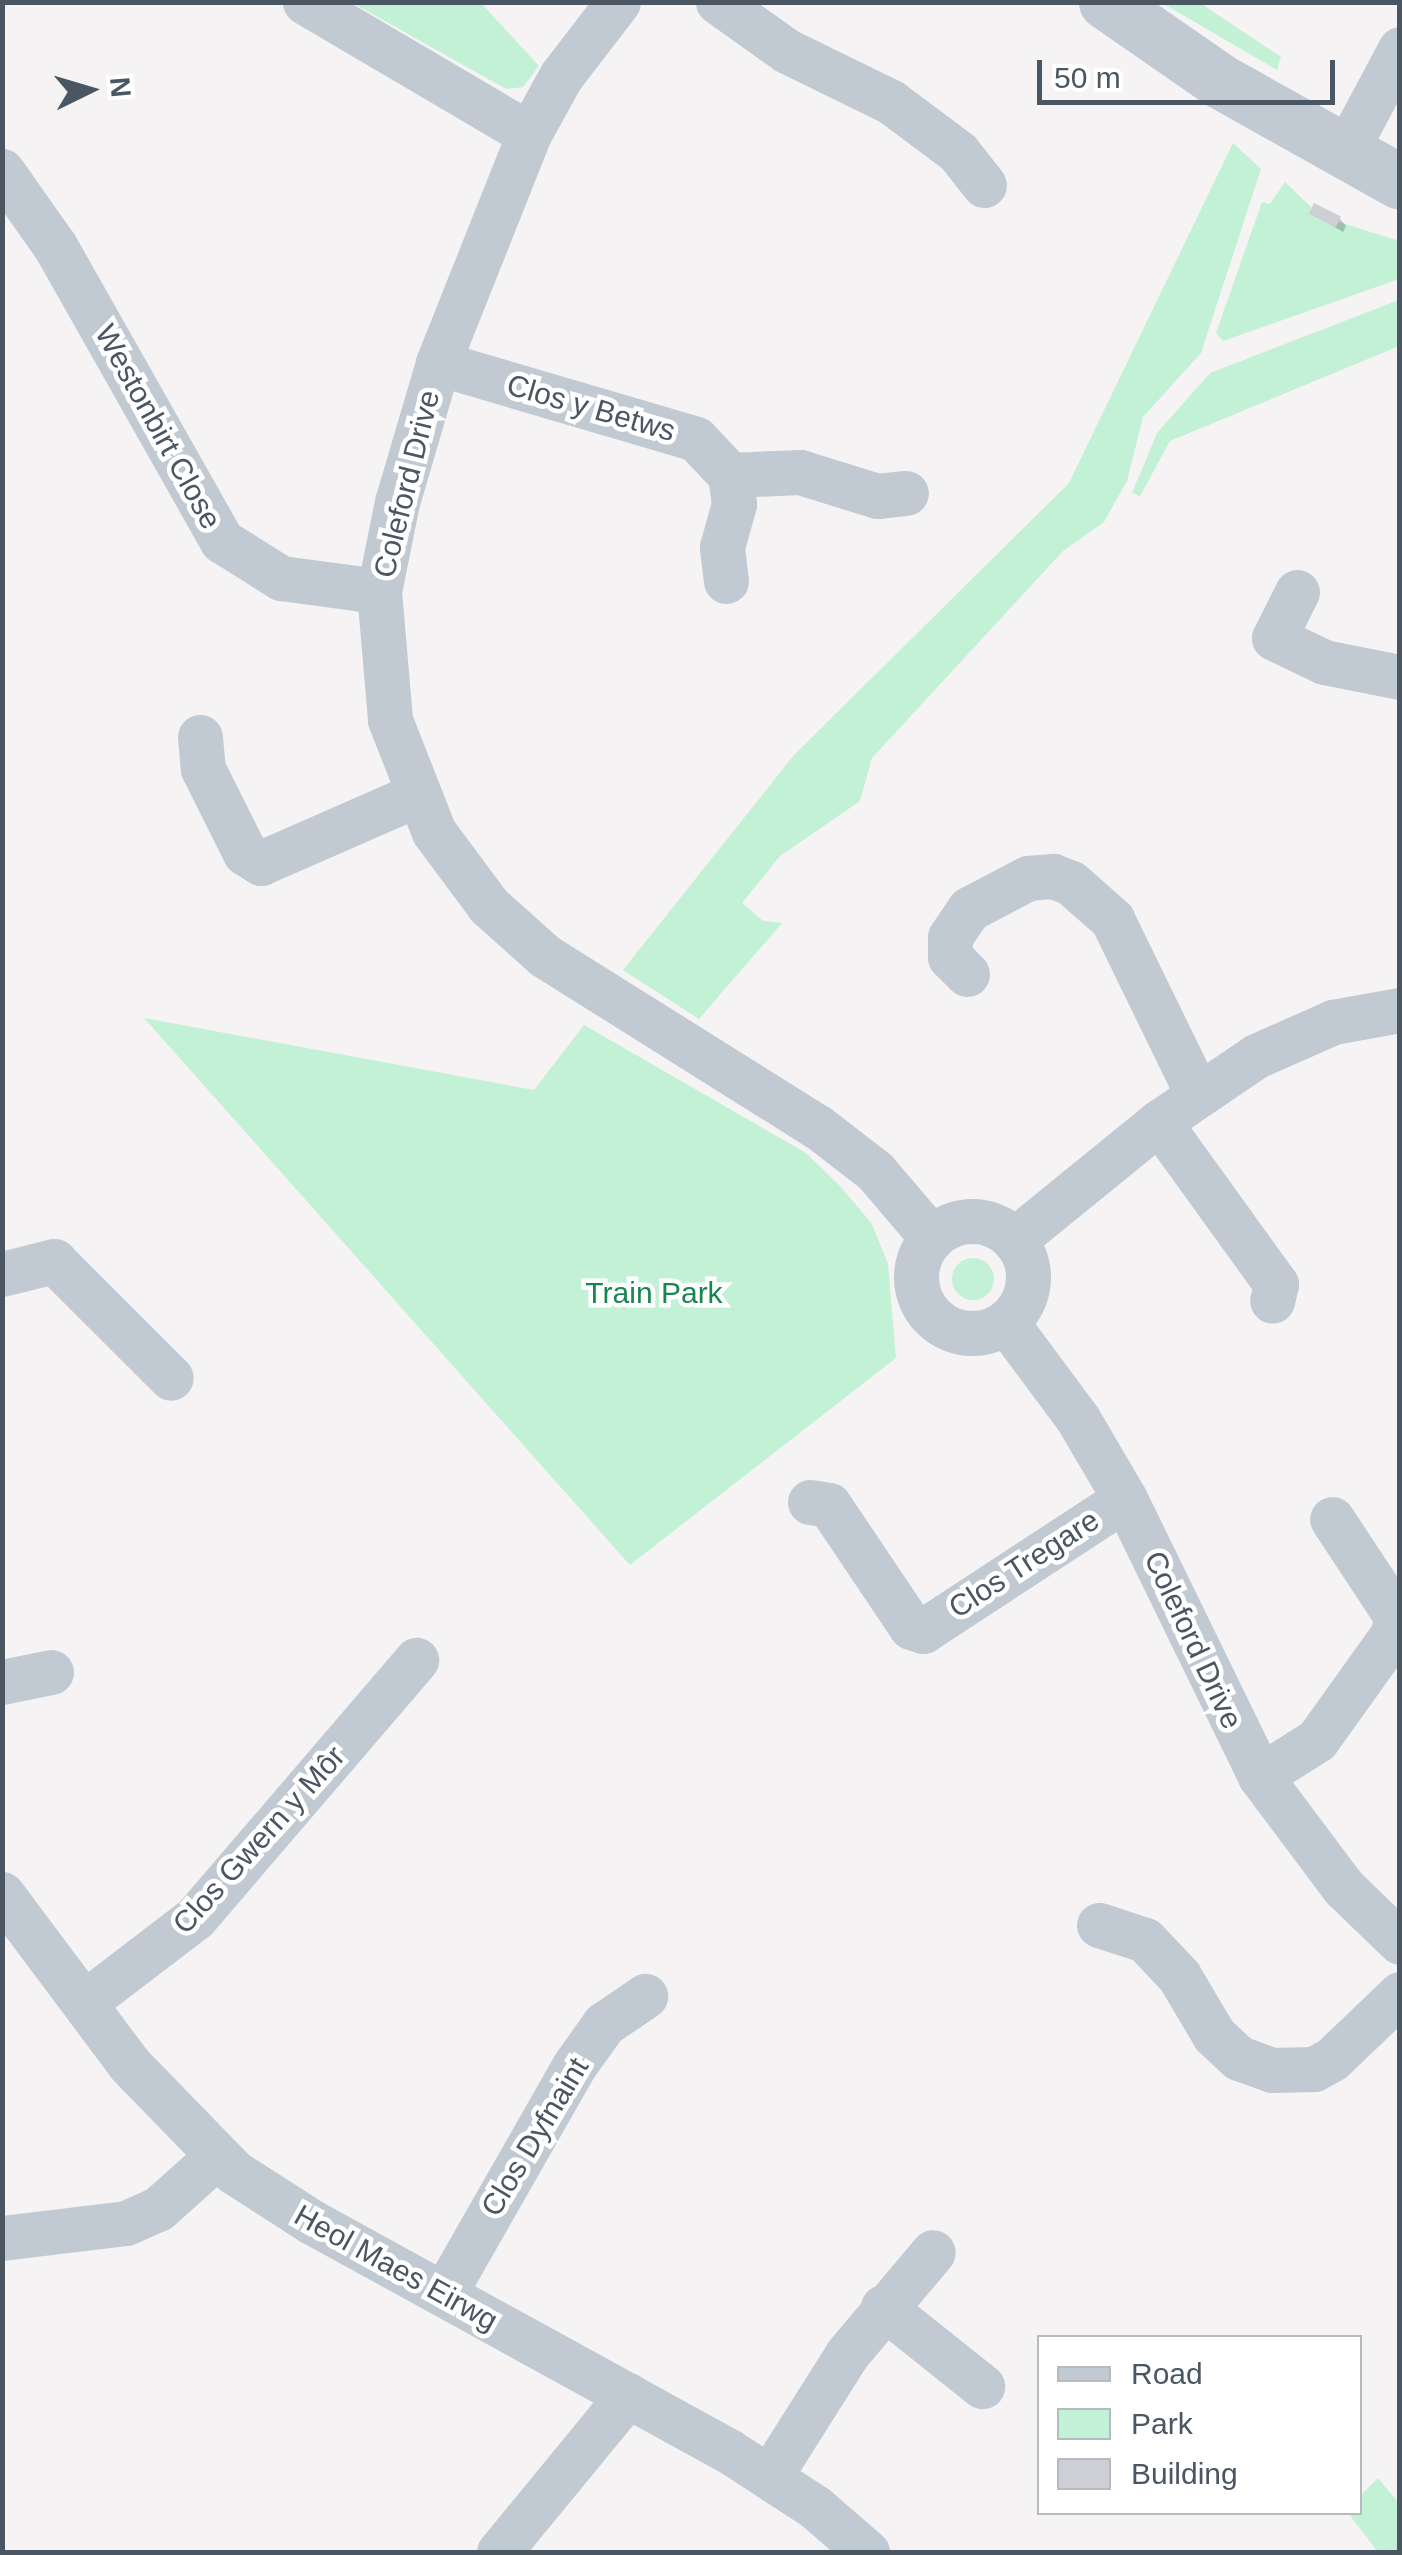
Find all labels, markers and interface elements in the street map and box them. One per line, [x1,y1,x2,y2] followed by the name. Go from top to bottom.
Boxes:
[40,40,140,140] north arrow
[1042,40,1340,102] scale bar
[1054,61,1121,94] text: 50 m
[104,76,137,99] text: N
[87,319,229,535] street label: Westonbirt Close
[503,367,679,449] street label: Clos y Betws
[366,387,448,581] street label: Coleford Drive
[585,1275,723,1311] park label: Train Park
[942,1502,1106,1626] street label: Clos Tregare
[1136,1546,1250,1734] street label: Coleford Drive
[165,1739,353,1941] street label: Clos Gwern y Môr
[474,2051,596,2223] street label: Clos Dyfnaint
[288,2197,504,2339] street label: Heol Maes Eirwg
[1037,2335,1362,2515] legend
[1131,2357,1203,2390] text: Road
[1131,2407,1193,2440] text: Park
[1131,2457,1238,2490] text: Building

